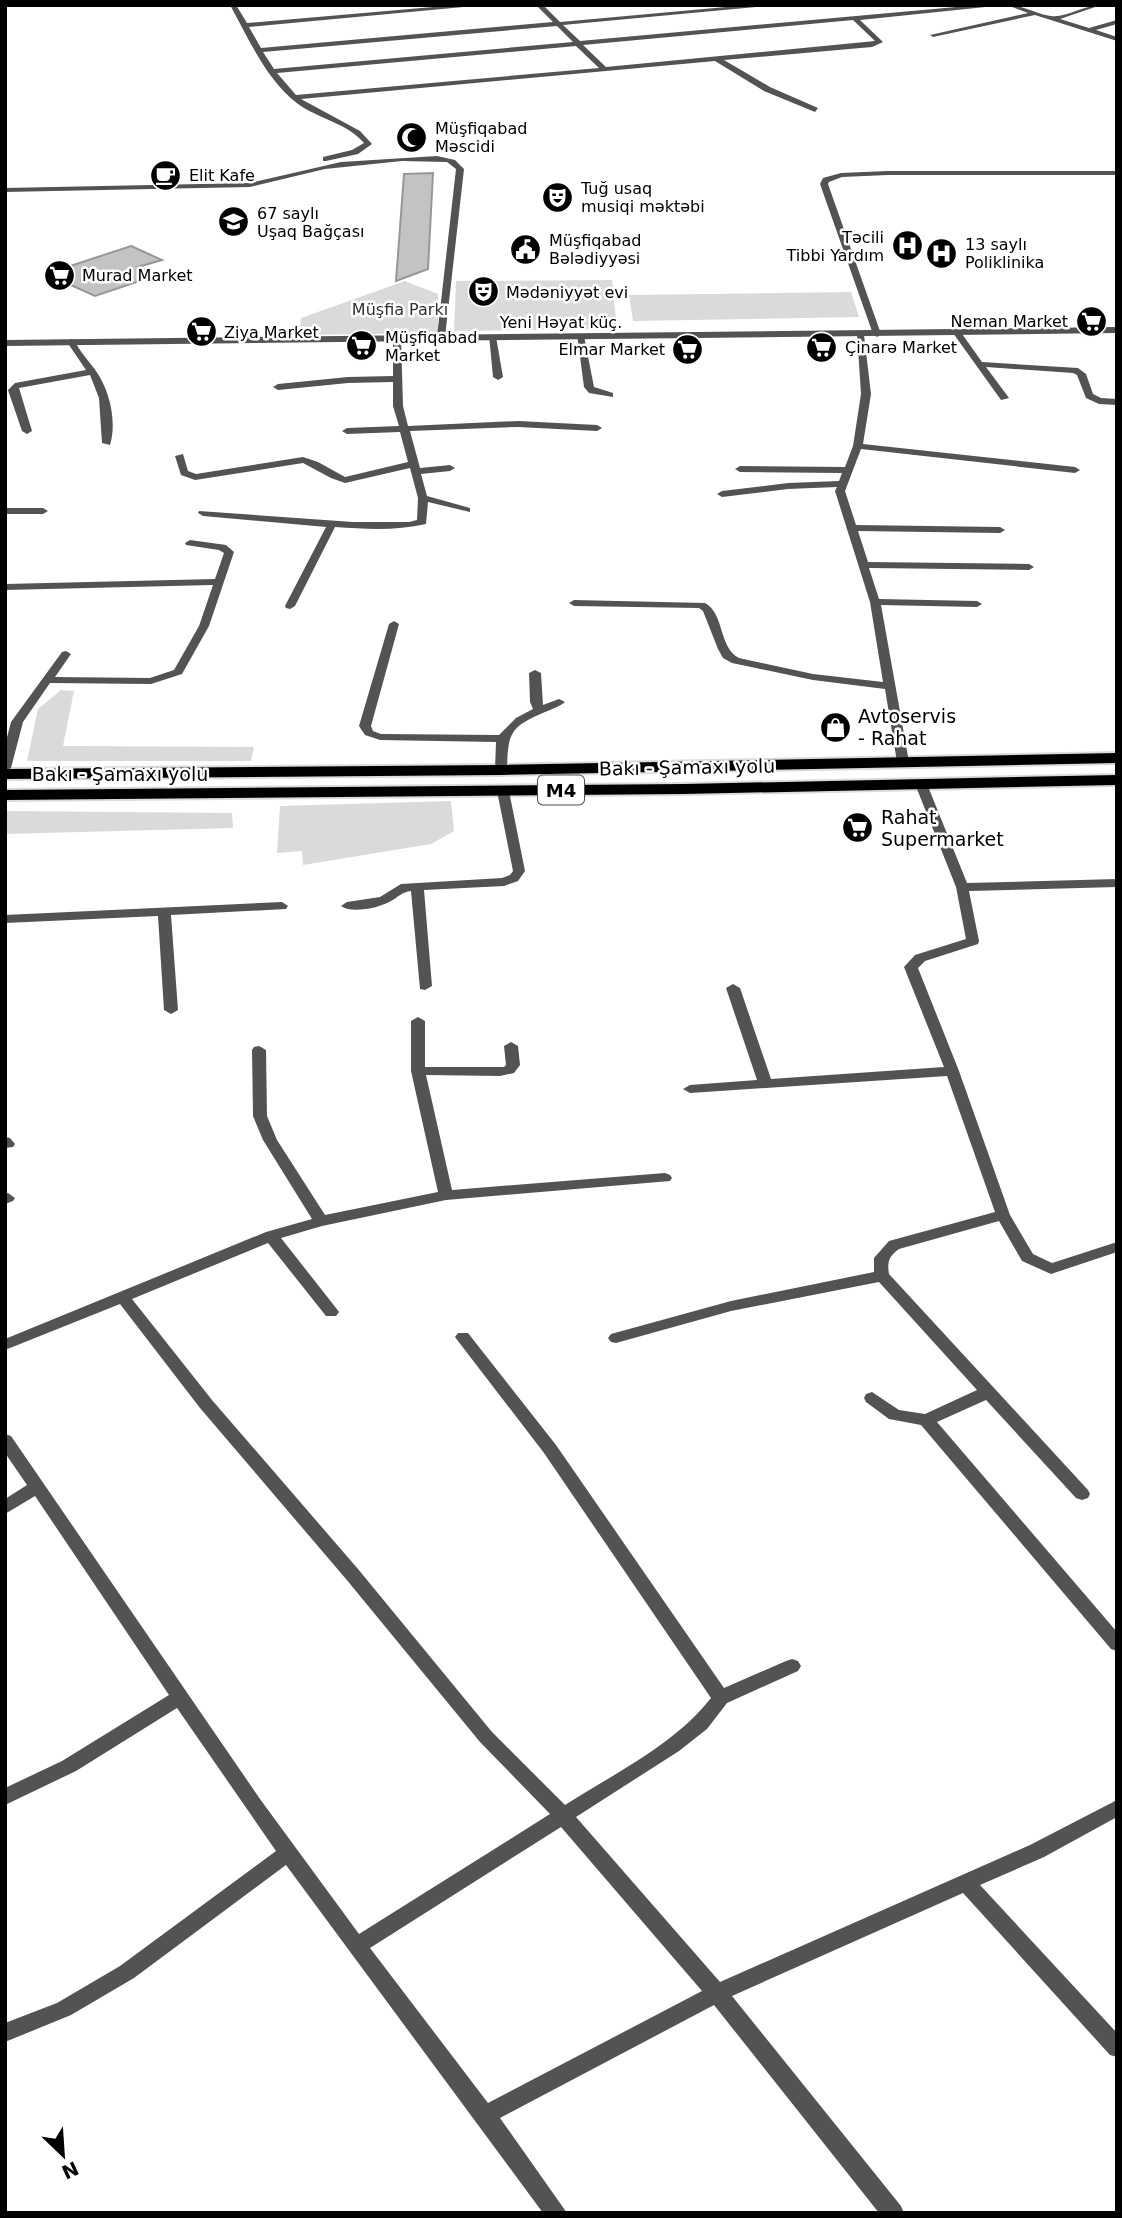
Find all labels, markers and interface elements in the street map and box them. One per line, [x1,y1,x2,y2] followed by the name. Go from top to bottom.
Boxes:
[435,119,527,156] place label: Müşfiqabad Məscidi
[395,120,429,154] mosque icon: Müşfiqabad Məscidi
[149,158,183,192] cafe icon: Elit Kafe
[189,166,255,185] place label: Elit Kafe
[580,179,705,216] place label: Tuğ usaq musiqi məktəbi
[541,180,575,214] theatre icon: Tuğ usaq musiqi məktəbi
[257,204,364,241] place label: 67 saylı Uşaq Bağçası
[217,205,251,239] school or university icon: 67 saylı Uşaq Bağçası
[786,228,884,265] place label: Təcili Tibbi Yardım
[890,229,924,263] hospital icon: Təcili Tibbi Yardım
[549,231,641,268] place label: Müşfiqabad Bələdiyyəsi
[509,232,543,266] public building icon: Müşfiqabad Bələdiyyəsi
[965,235,1044,272] place label: 13 saylı Poliklinika
[925,236,959,270] hospital icon: 13 saylı Poliklinika
[42,258,76,292] supermarket icon: Murad Market
[82,266,193,285] place label: Murad Market
[466,275,500,309] theatre icon: Mədəniyyət evi
[506,283,628,302] place label: Mədəniyyət evi
[352,300,448,319] park label: Müşfia Parkı
[1074,304,1108,338] supermarket icon: Neman Market
[951,312,1068,331] place label: Neman Market
[499,313,622,332] street label: Yeni Həyat küç.
[184,315,218,349] supermarket icon: Ziya Market
[224,323,319,342] place label: Ziya Market
[385,328,477,365] place label: Müşfiqabad Market
[345,329,379,363] supermarket icon: Müşfiqabad Market
[805,330,839,364] supermarket icon: Çinarə Market
[671,332,705,366] supermarket icon: Elmar Market
[845,338,957,357] place label: Çinarə Market
[558,340,665,359] place label: Elmar Market
[858,705,956,749] place label: Avtoservis - Rahat
[818,710,852,744] shop icon: Avtoservis - Rahat
[599,754,775,780] street label: Bakı - Şamaxı yolu
[32,763,208,785] street label: Bakı - Şamaxı yolu
[538,776,584,804] road number: M4
[881,806,1004,850] place label: Rahat Supermarket
[841,811,875,845] supermarket icon: Rahat Supermarket
[28,2120,98,2190] north arrow
[58,2157,82,2184] text: N

